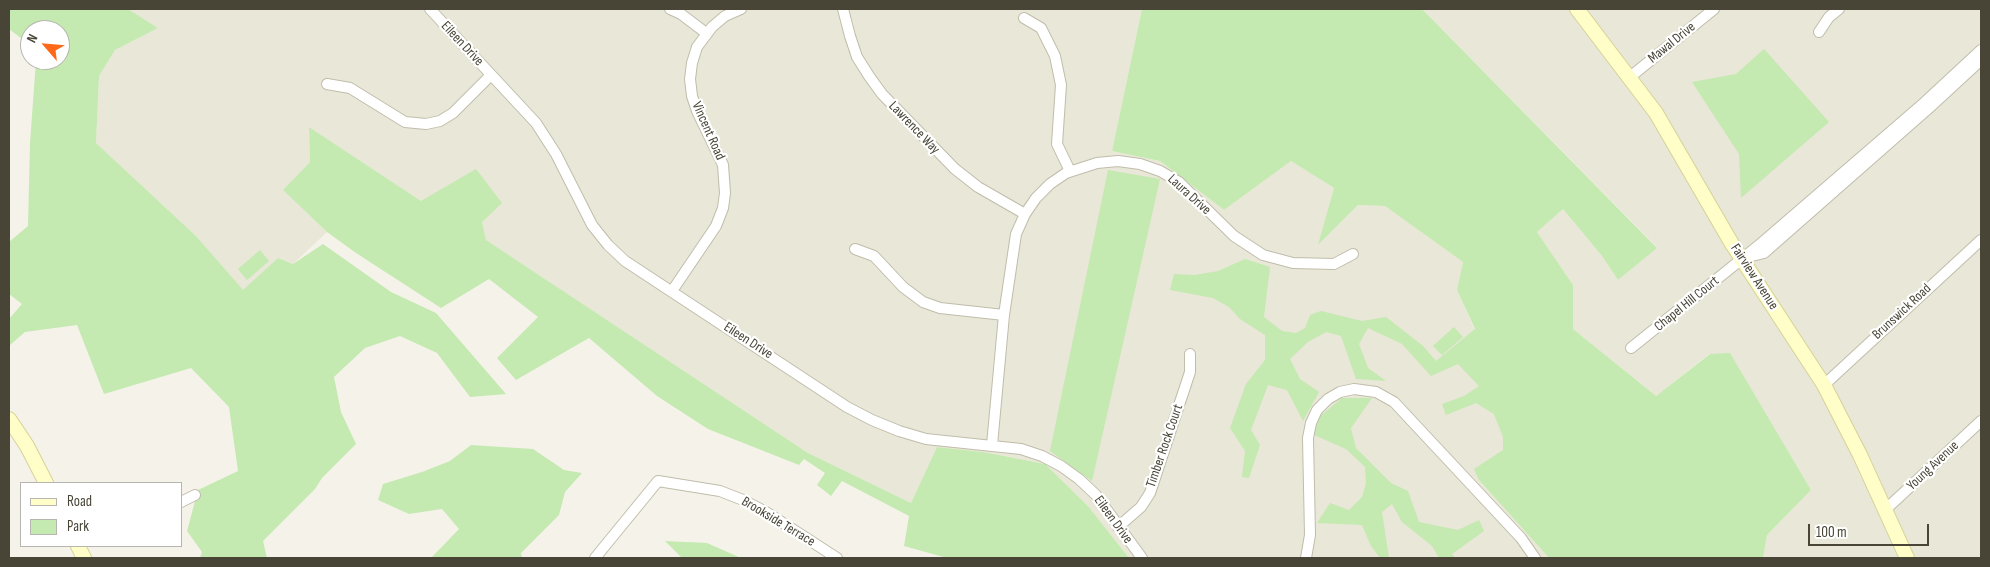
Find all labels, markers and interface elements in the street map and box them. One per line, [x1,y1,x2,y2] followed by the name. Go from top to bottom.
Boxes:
[437,18,487,70] street label: Eileen Drive
[1645,19,1699,67] street label: Mawal Drive
[20,20,70,70] north arrow
[23,31,41,46] text: N
[885,98,943,158] street label: Lawrence Way
[688,99,728,163] street label: Vincent Road
[1164,171,1214,219] street label: Laura Drive
[1727,241,1781,313] street label: Fairview Avenue
[1651,273,1723,335] street label: Chapel Hill Court
[1869,281,1935,343] street label: Brunswick Road
[720,319,776,363] street label: Eileen Drive
[1143,402,1187,490] street label: Timber Rock Court
[1904,438,1962,494] street label: Young Avenue
[20,482,182,547] legend
[67,492,92,511] text: Road
[738,493,818,551] street label: Brookside Terrace
[1090,493,1136,547] street label: Eileen Drive
[1810,514,1931,546] scale bar
[67,517,89,536] text: Park
[1816,523,1847,542] text: 100 m

